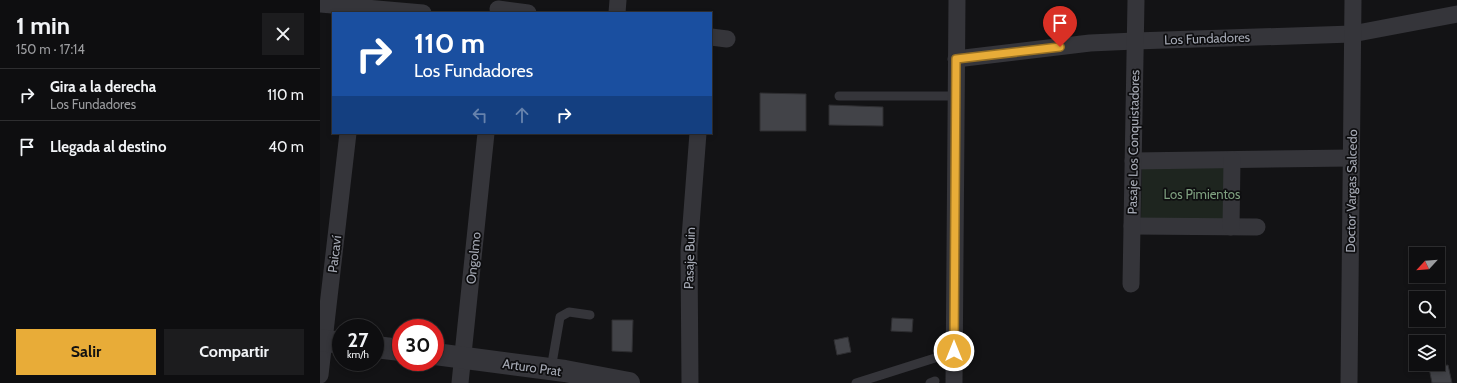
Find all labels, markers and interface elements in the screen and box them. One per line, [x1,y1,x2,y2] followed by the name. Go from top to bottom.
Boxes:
[1043,6,1077,47] pin
[16,11,70,40] text: 1 min
[1049,12,1071,34] icon: arrive
[262,13,304,55] button: close
[414,26,485,60] text: 110 m
[348,28,400,80] icon: right
[1164,28,1251,47] street label: Los Fundadores
[16,41,85,57] text: 150 m · 17:14
[414,60,533,82] text: Los Fundadores
[1124,69,1143,214] street label: Pasaje Los Conquistadores
[50,78,156,96] text: Gira a la derecha
[16,84,38,106] icon: right
[267,86,304,104] text: 110 m
[50,96,136,112] text: Los Fundadores
[469,104,491,126] icon: left
[511,104,533,126] icon: ahead
[553,104,575,126] icon: right
[1342,129,1360,253] street label: Doctor Vargas Salcedo
[16,136,38,158] icon: arrive
[50,138,166,156] text: Llegada al destino
[268,138,304,156] text: 40 m
[1164,186,1241,202] park label: Los Pimientos
[680,227,699,289] street label: Pasaje Buin
[462,231,484,285] street label: Ongolmo
[324,234,344,273] street label: Paicaví
[1409,247,1445,283] north arrow
[1409,247,1445,371] map controls
[1409,291,1445,327] button: search
[392,319,444,371] speed limit sign: 30
[348,328,368,352] text: 27
[16,329,156,375] button: Salir
[164,329,304,375] button: Compartir
[933,330,975,372] position arrow
[1409,335,1445,371] button: layers
[347,348,369,361] text: km/h
[502,355,563,379] street label: Arturo Prat

